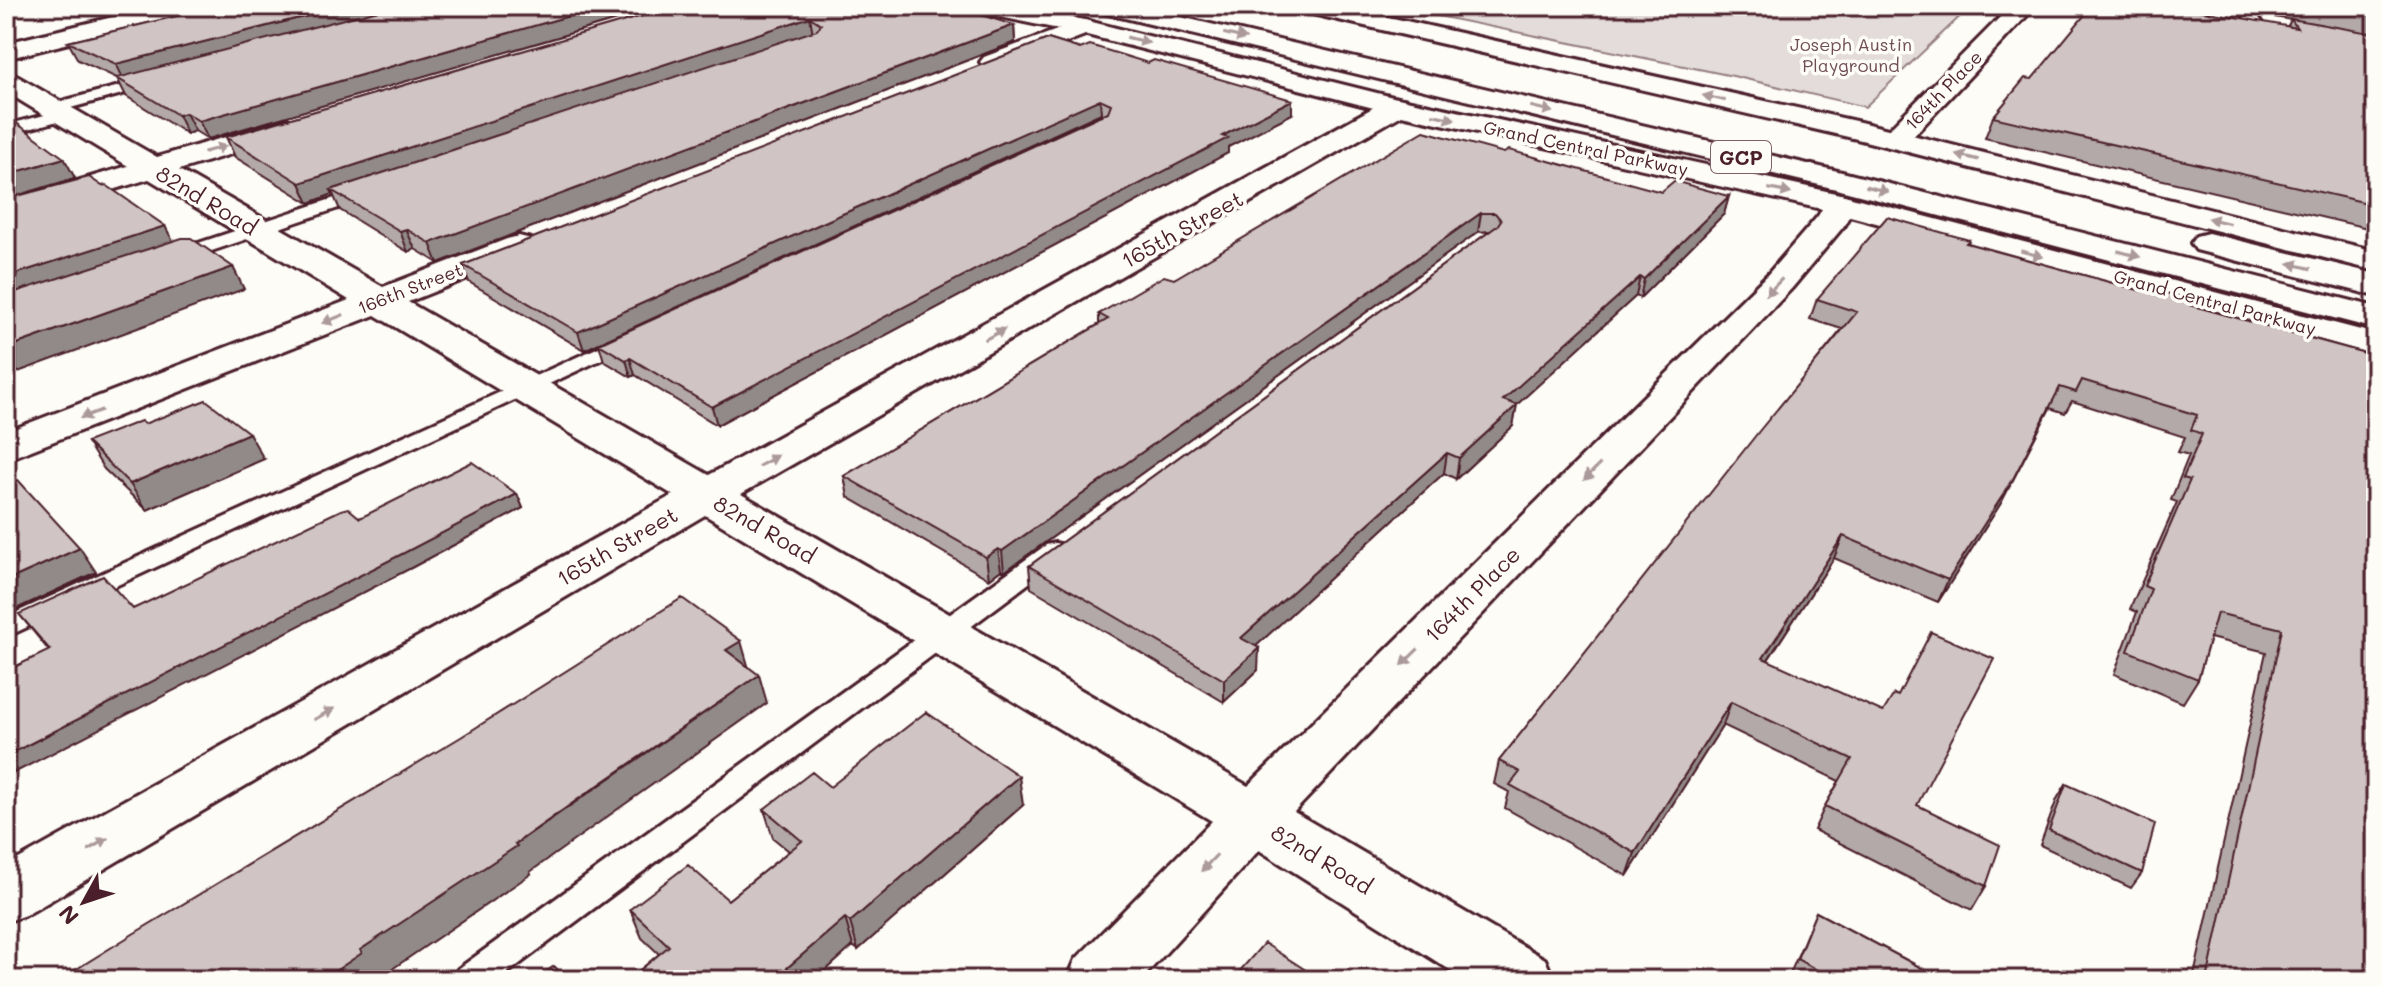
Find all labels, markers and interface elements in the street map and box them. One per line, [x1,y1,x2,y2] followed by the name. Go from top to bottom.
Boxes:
[1222,30,1247,42] one-way arrow
[1790,32,1912,77] park label: Joseph Austin Playground
[1125,35,1150,47] one-way arrow
[1899,45,1987,135] street label: 164th Place
[1701,91,1726,104] one-way arrow
[1530,103,1555,116] one-way arrow
[1432,111,1457,124] one-way arrow
[1482,115,1690,181] street label: Grand Central Parkway
[1711,141,1771,173] road number: GCP
[202,143,227,155] one-way arrow
[1954,151,1979,163] one-way arrow
[151,158,263,242] street label: 82nd Road
[1116,184,1248,274] street label: 165th Street
[1864,184,1889,196] one-way arrow
[1768,185,1793,198] one-way arrow
[2206,214,2231,226] one-way arrow
[2020,248,2045,260] one-way arrow
[2116,248,2141,260] one-way arrow
[354,257,466,319] street label: 166th Street
[2288,259,2313,272] one-way arrow
[2111,263,2319,341] street label: Grand Central Parkway
[1766,277,1784,296] one-way arrow
[321,313,345,326] one-way arrow
[984,327,1006,341] one-way arrow
[79,408,103,421] one-way arrow
[757,454,779,468] one-way arrow
[1583,462,1602,481] one-way arrow
[709,488,821,570] street label: 82nd Road
[551,500,683,592] street label: 165th Street
[1418,540,1526,648] street label: 164th Place
[1401,647,1420,666] one-way arrow
[312,707,335,721] one-way arrow
[1266,817,1378,901] street label: 82nd Road
[87,837,109,851] one-way arrow
[1200,854,1218,873] one-way arrow
[44,862,124,942] north arrow
[52,899,85,931] text: N

